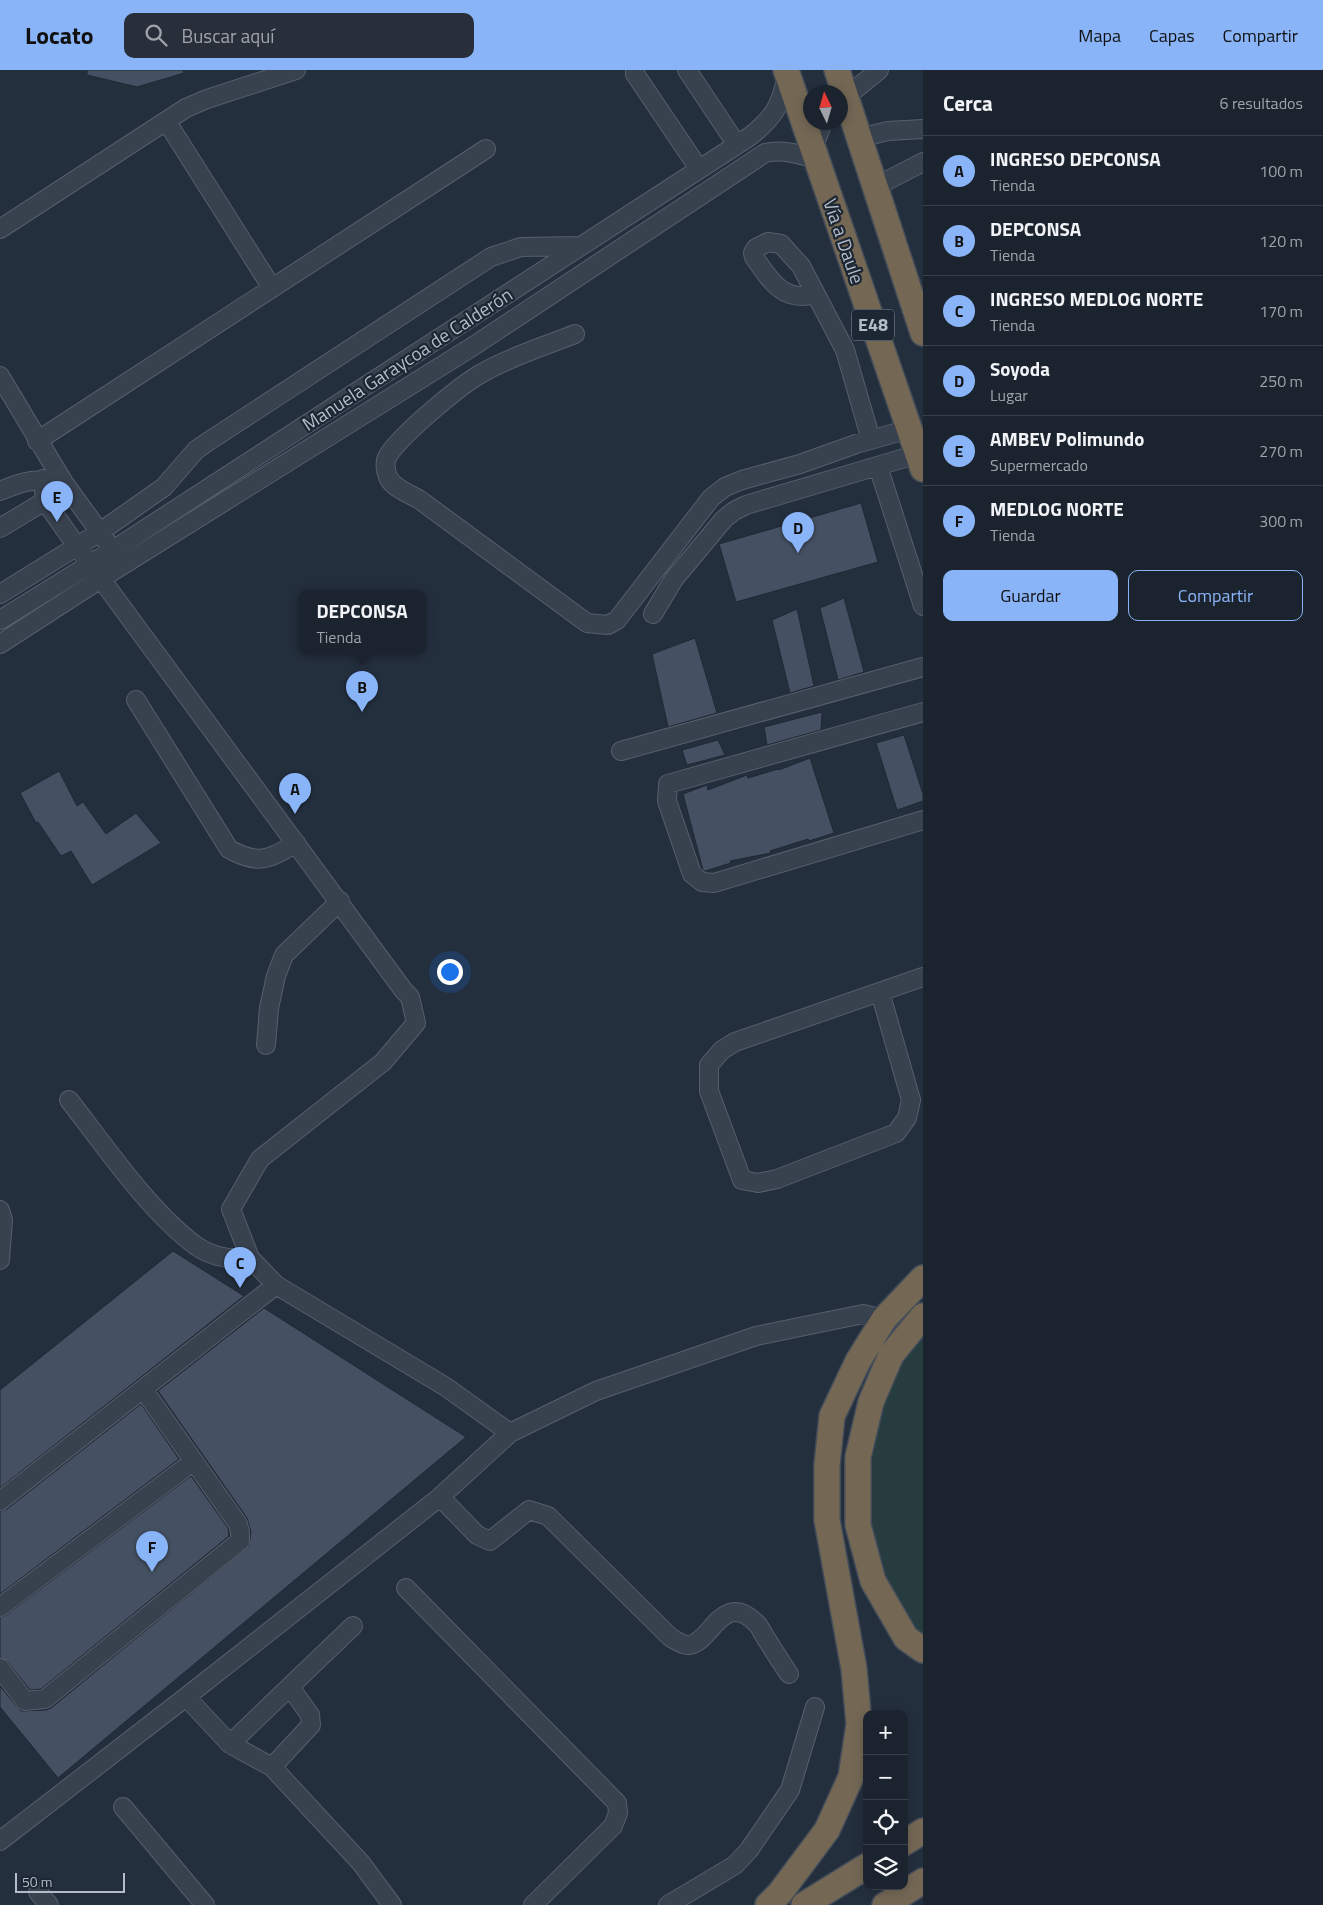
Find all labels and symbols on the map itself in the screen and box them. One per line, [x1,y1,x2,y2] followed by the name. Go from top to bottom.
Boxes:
[803,85,848,130] north arrow
[816,194,873,287] street label: Vía a Daule
[296,279,518,438] street label: Manuela Garaycoa de Calderón
[852,310,894,340] road number: E48
[41,481,73,522] pin: E
[782,512,814,553] pin: D
[346,671,378,712] pin: B
[279,773,311,814] pin: A
[437,959,463,985] your location
[224,1247,256,1288] pin: C
[136,1531,168,1572] pin: F
[15,1870,125,1893] scale bar

